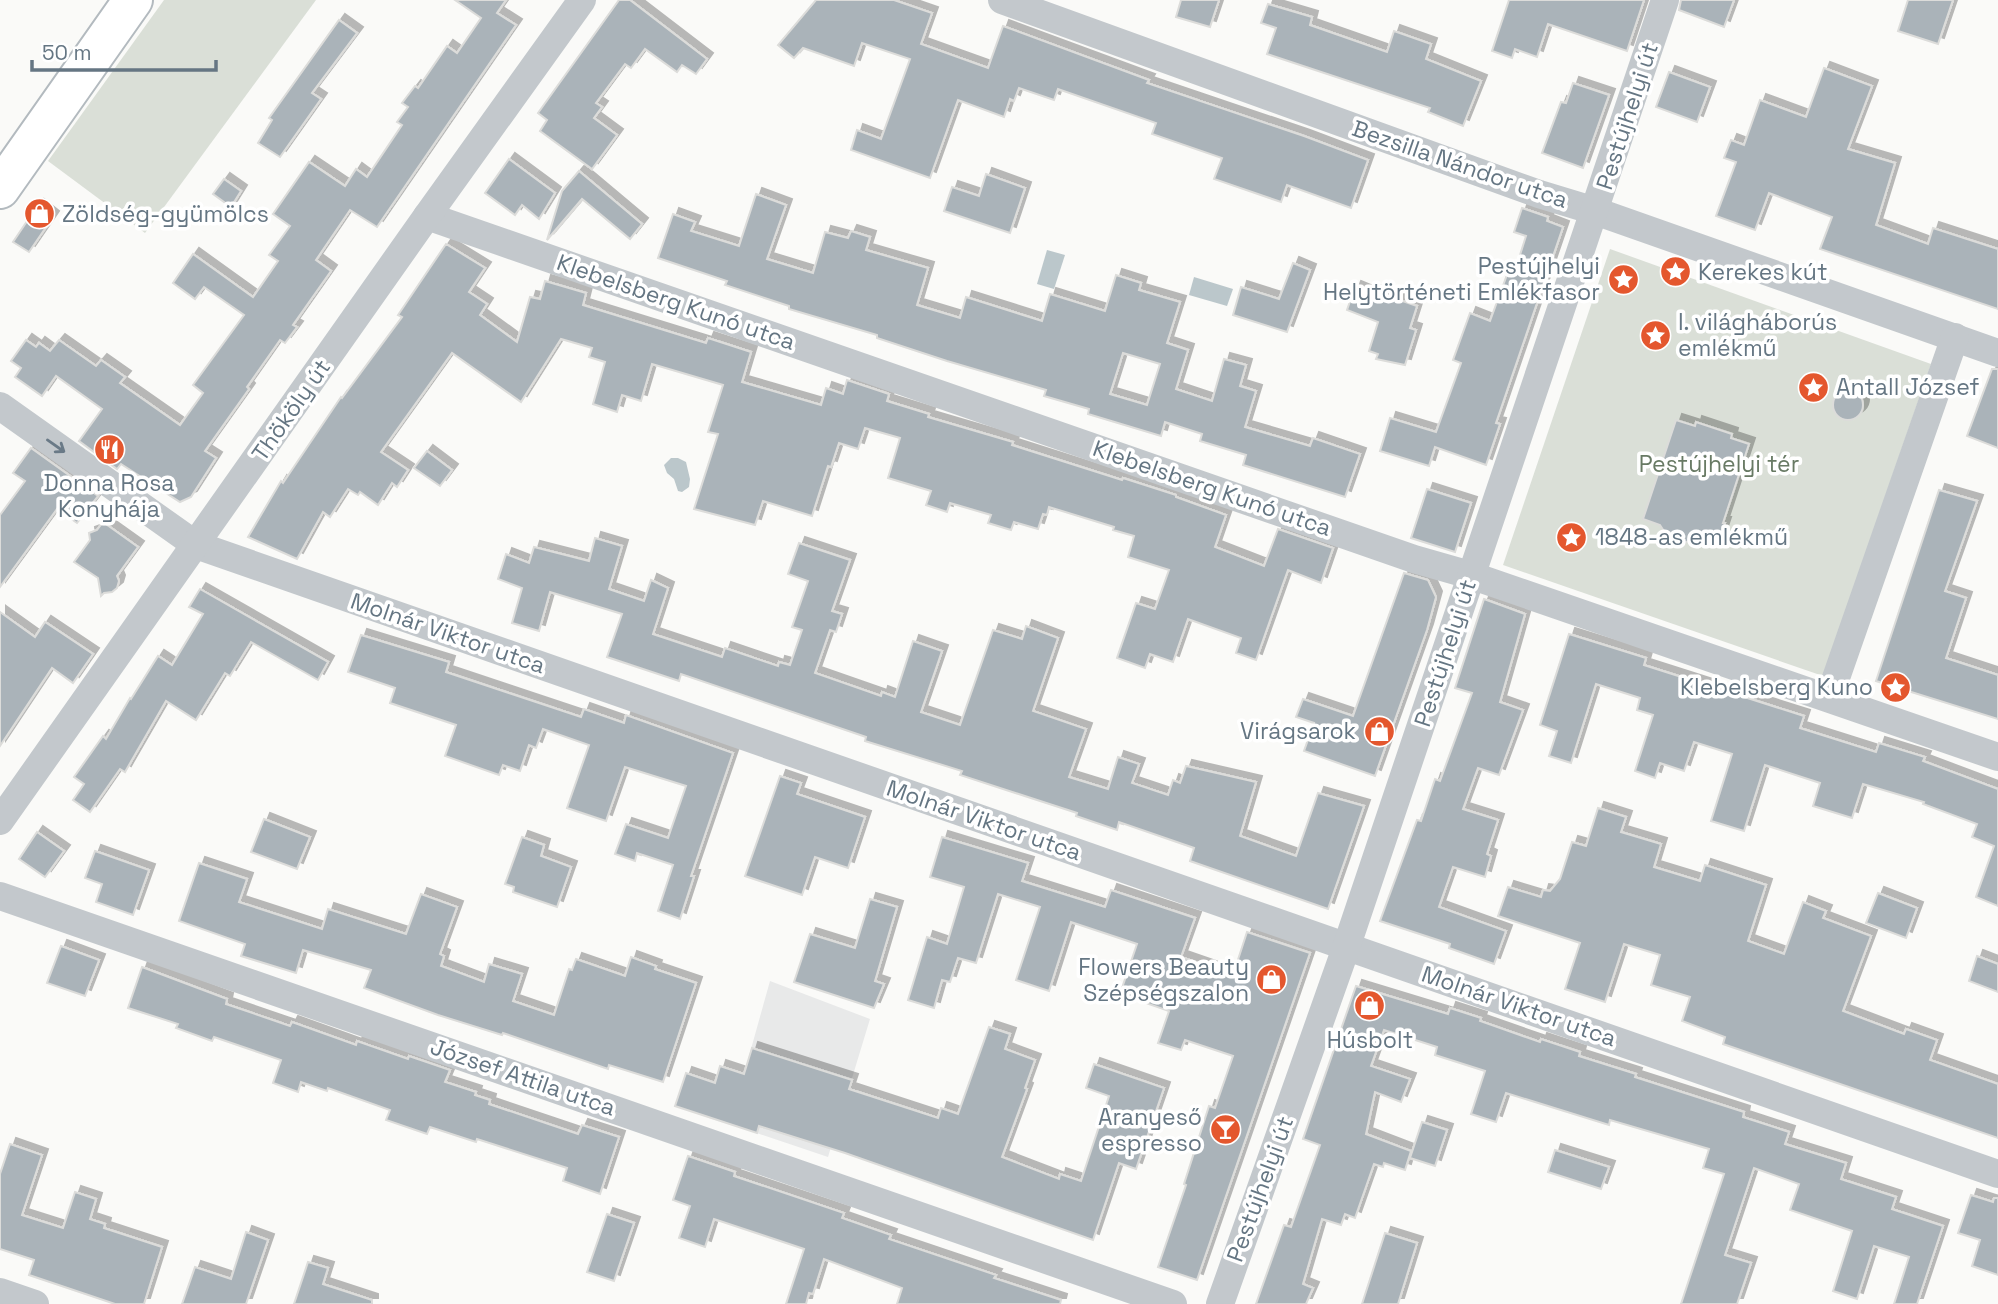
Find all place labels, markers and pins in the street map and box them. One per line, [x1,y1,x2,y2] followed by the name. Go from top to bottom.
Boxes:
[22,197,56,231] shop icon: Zöldség-gyümölcs
[62,199,269,229] place label: Zöldség-gyümölcs
[1323,251,1600,307] place label: Pestújhelyi Helytörténeti Emlékfasor
[1658,255,1692,289] place icon: Kerekes kút
[1698,257,1828,287] place label: Kerekes kút
[1606,262,1640,296] place icon: Pestújhelyi Helytörténeti Emlékfasor
[1678,307,1837,363] place label: I. világháborús emlékmű
[1638,318,1672,352] place icon: I. világháborús emlékmű
[1796,370,1830,404] place icon: Antall József
[1836,372,1979,402] place label: Antall József
[92,432,126,466] restaurant icon: Donna Rosa Konyhája
[44,468,174,524] place label: Donna Rosa Konyhája
[1555,520,1589,554] place icon: 1848-as emlékmű
[1595,522,1788,552] place label: 1848-as emlékmű
[1879,670,1913,704] place icon: Klebelsberg Kuno
[1680,672,1873,702] place label: Klebelsberg Kuno
[1362,714,1396,748] shop icon: Virágsarok
[1240,716,1356,746] place label: Virágsarok
[1078,952,1249,1008] place label: Flowers Beauty Szépségszalon
[1255,963,1289,997] shop icon: Flowers Beauty Szépségszalon
[1353,989,1387,1023] shop icon: Húsbolt
[1327,1025,1413,1055] place label: Húsbolt
[1098,1102,1202,1158] place label: Aranyeső espresso
[1208,1113,1242,1147] bar icon: Aranyeső espresso

